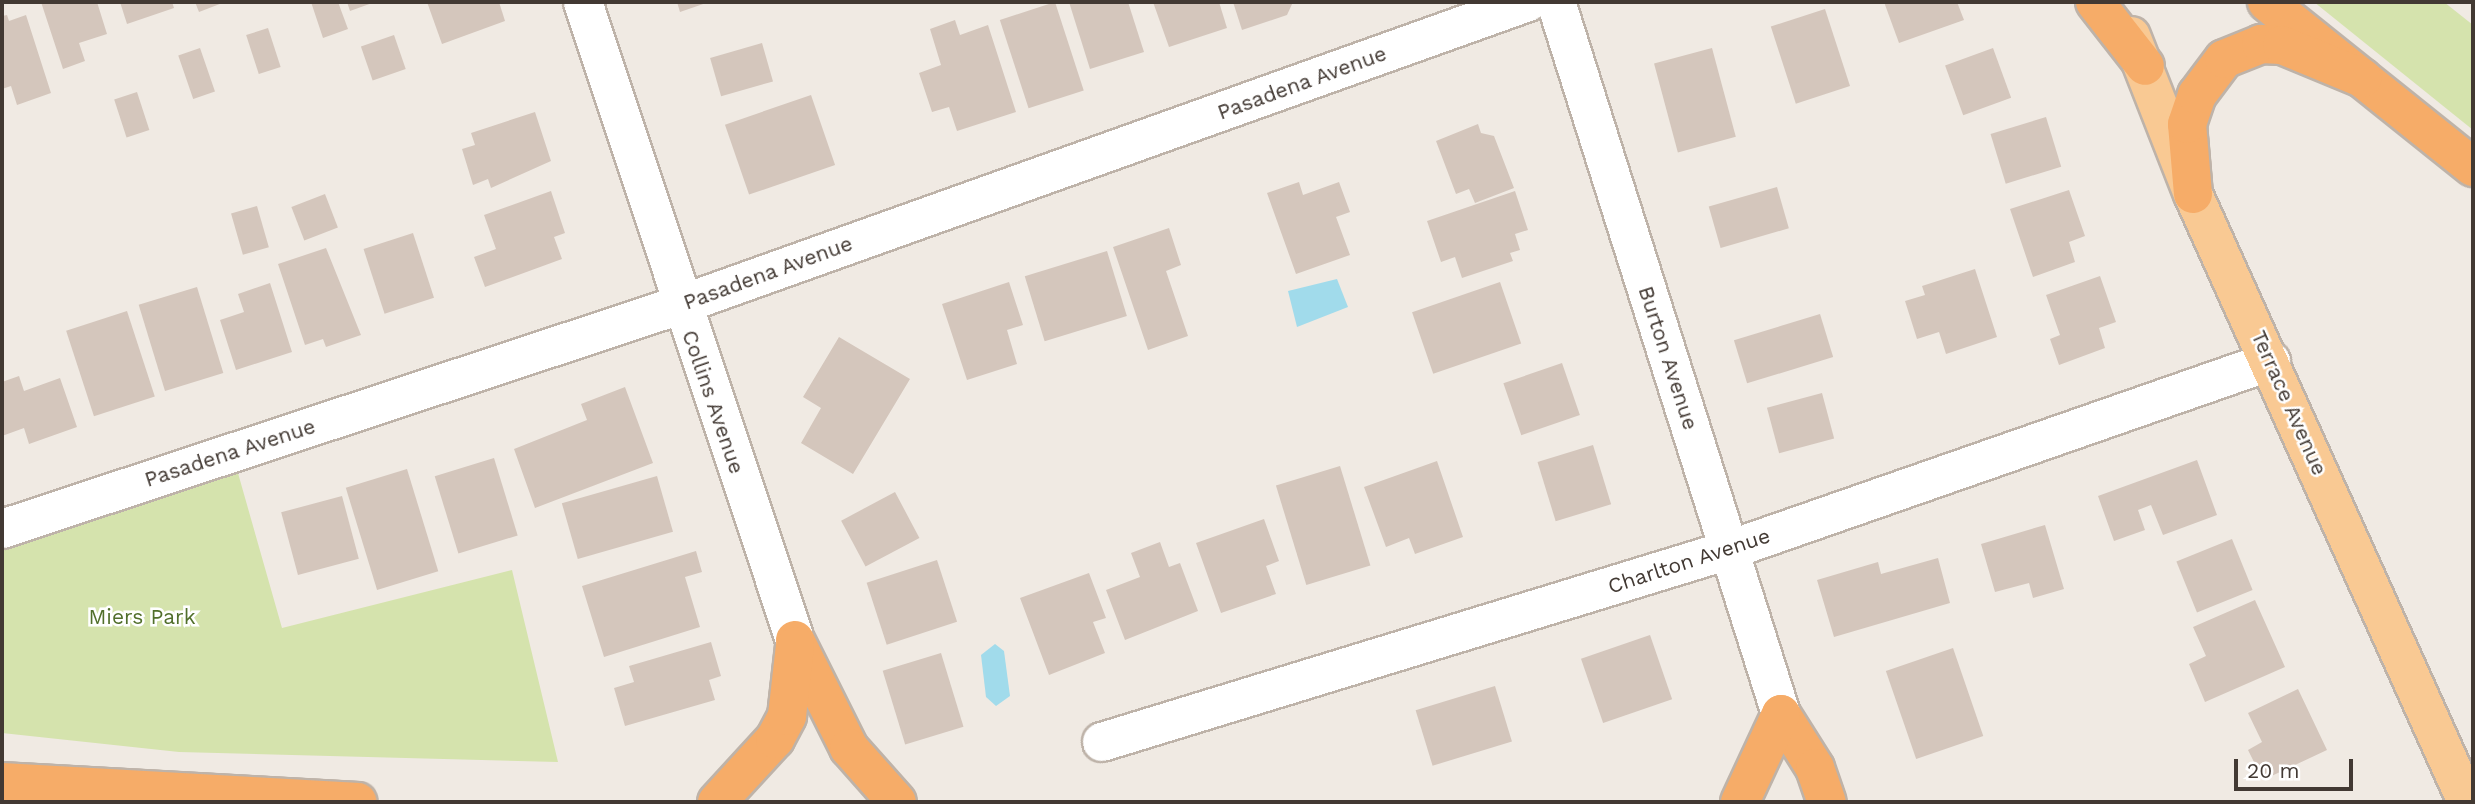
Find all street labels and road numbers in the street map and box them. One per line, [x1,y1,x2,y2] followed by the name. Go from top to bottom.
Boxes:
[1213,41,1391,125] street label: Pasadena Avenue
[679,231,857,315] street label: Pasadena Avenue
[1633,283,1703,433] street label: Burton Avenue
[2246,326,2332,480] street label: Terrace Avenue
[677,327,749,477] street label: Collins Avenue
[141,413,319,493] street label: Pasadena Avenue
[1604,523,1774,599] street label: Charlton Avenue

